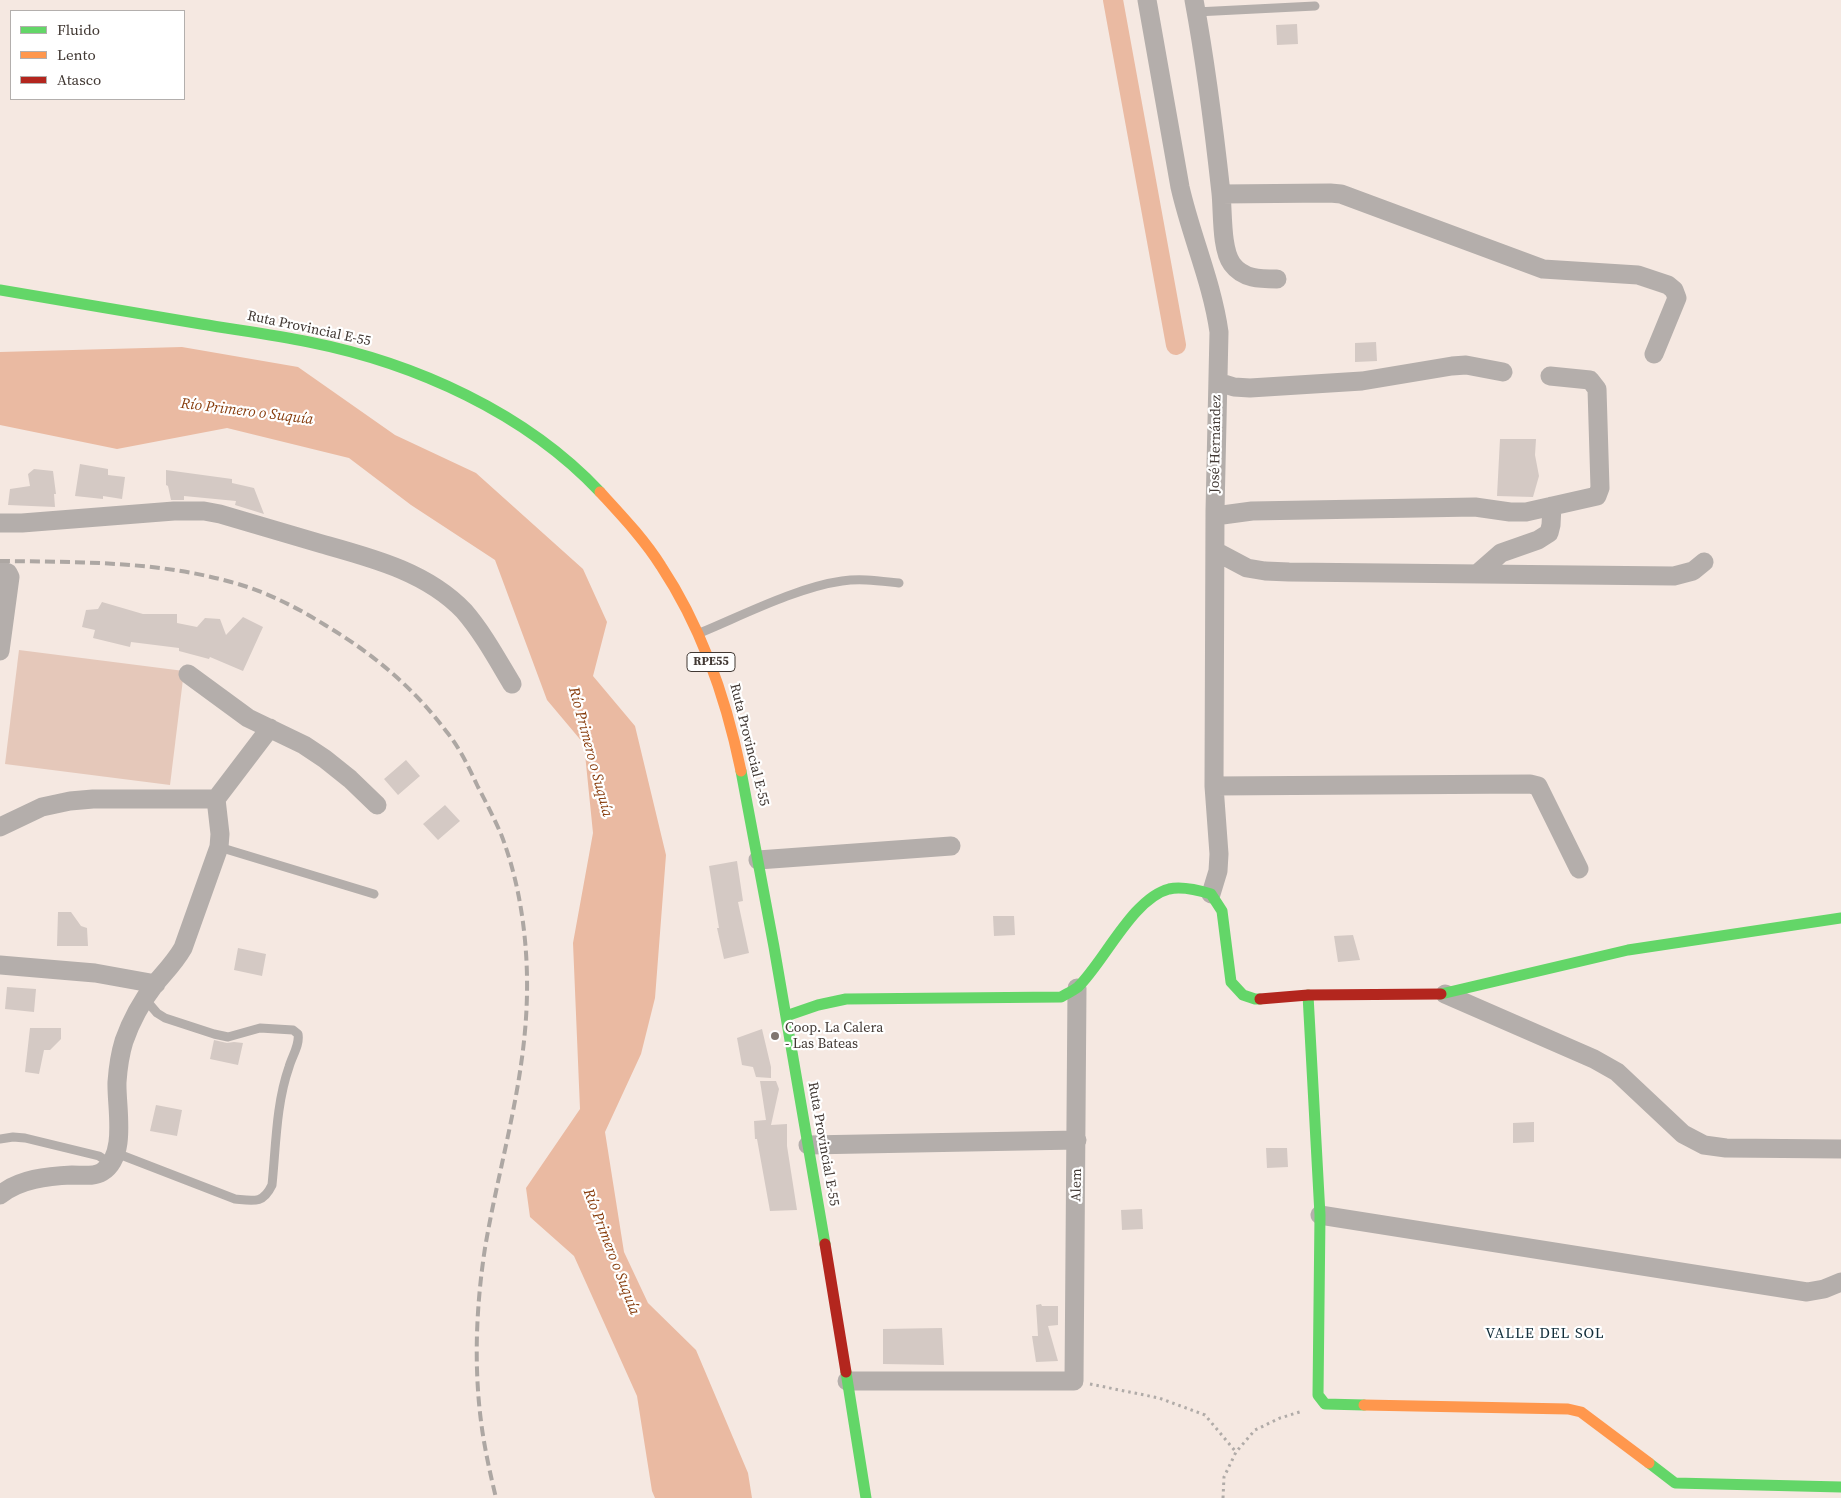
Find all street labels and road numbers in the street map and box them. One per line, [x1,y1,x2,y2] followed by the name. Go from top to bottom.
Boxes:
[246,308,372,350] street label: Ruta Provincial E-55
[1207,395,1225,493] street label: José Hernández
[687,652,735,672] road number: RPE55
[726,682,772,808] street label: Ruta Provincial E-55
[804,1081,842,1207] street label: Ruta Provincial E-55
[1068,1168,1086,1202] street label: Alem

